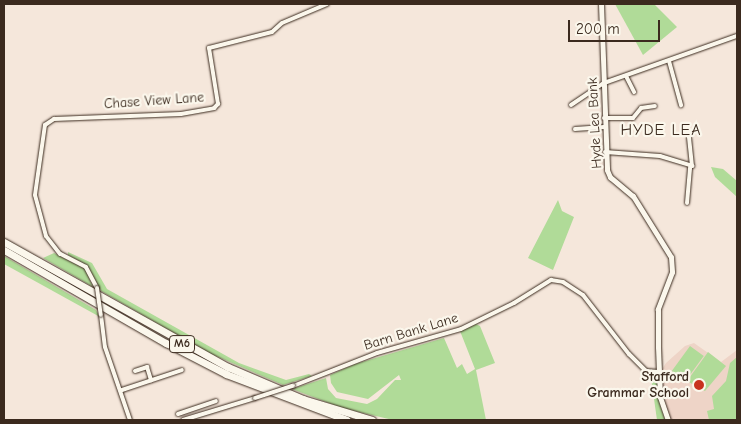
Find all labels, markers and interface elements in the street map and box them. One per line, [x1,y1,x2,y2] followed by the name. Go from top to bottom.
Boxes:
[571,10,664,42] scale bar
[576,20,620,38] text: 200 m
[584,77,606,169] street label: Hyde Lea Bank
[103,89,205,113] street label: Chase View Lane
[619,120,703,140] district label: HYDE LEA
[362,310,460,354] street label: Barn Bank Lane
[168,334,196,354] road number: M6
[587,369,689,402] place label: Stafford Grammar School
[693,379,705,391] marker: Stafford Grammar School

